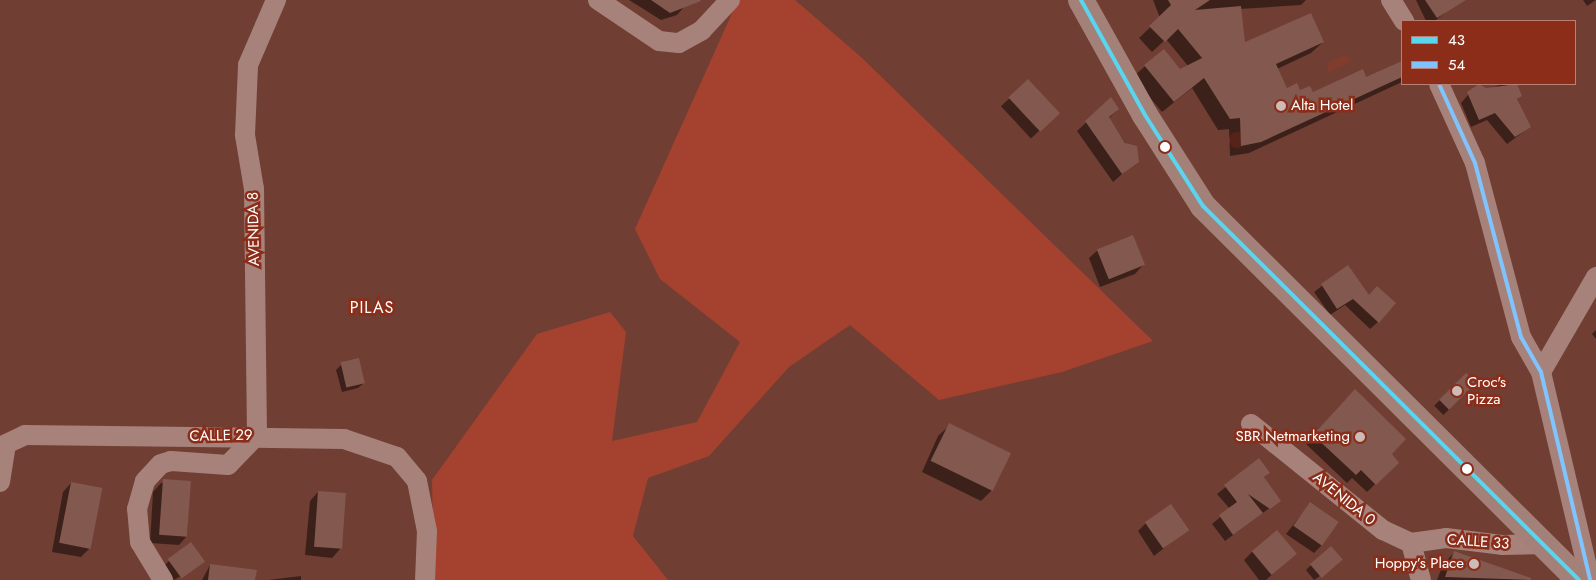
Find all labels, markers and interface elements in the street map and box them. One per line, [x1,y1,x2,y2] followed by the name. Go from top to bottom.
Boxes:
[1401,20,1576,85] legend
[1448,29,1465,51] text: 43
[1448,54,1465,76] text: 54
[1291,97,1353,115] place label: Alta Hotel
[1275,100,1287,112] marker: Alta Hotel
[1160,142,1170,152] unlabelled marker
[244,192,264,266] street label: AVENIDA 8
[349,298,395,318] district label: PILAS
[1467,373,1506,408] place label: Croc's Pizza
[1451,385,1463,397] marker: Croc's Pizza
[189,426,253,446] street label: CALLE 29
[1235,428,1350,446] place label: SBR Netmarketing
[1354,431,1366,443] marker: SBR Netmarketing
[1462,464,1472,474] unlabelled marker
[1309,468,1379,530] street label: AVENIDA 0
[1446,531,1510,553] street label: CALLE 33
[1375,555,1464,573] place label: Hoppy’s Place
[1468,558,1480,570] marker: Hoppy’s Place

